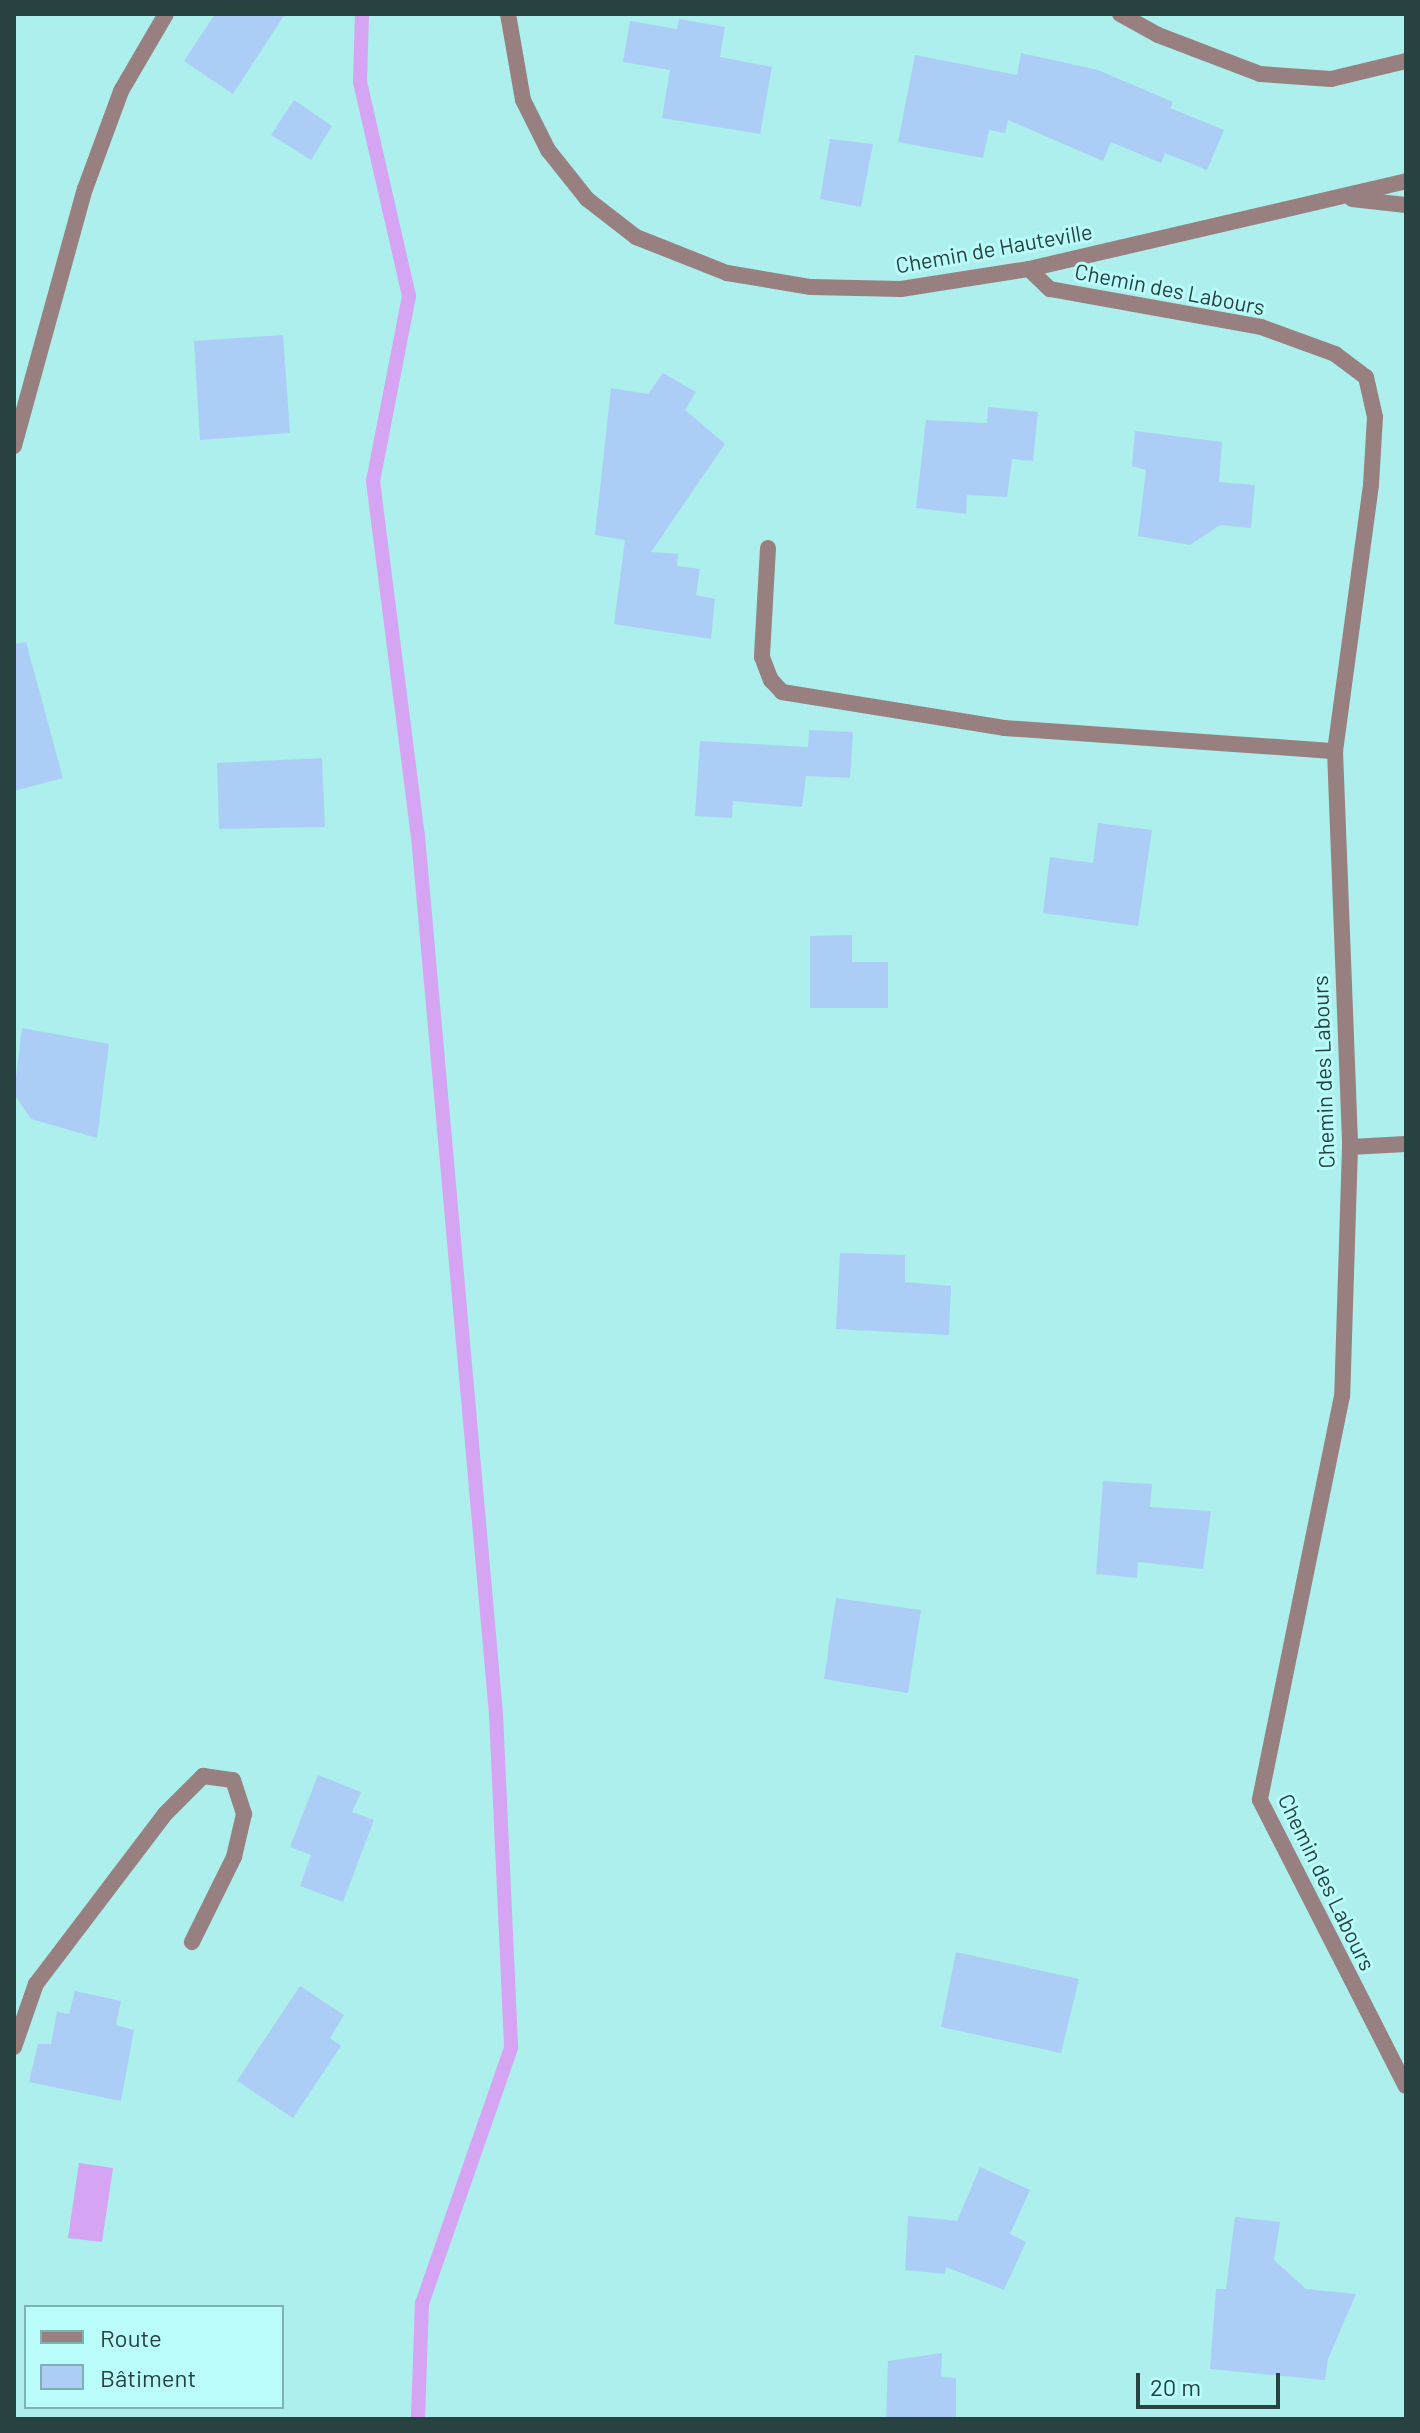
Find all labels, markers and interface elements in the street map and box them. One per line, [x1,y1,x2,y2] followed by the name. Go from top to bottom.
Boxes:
[894,218,1094,278] street label: Chemin de Hauteville
[1073,258,1267,320] street label: Chemin des Labours
[1306,975,1340,1169] street label: Chemin des Labours
[1273,1789,1381,1975] street label: Chemin des Labours
[24,2305,284,2409] legend
[100,2323,162,2352] text: Route
[1140,2357,1284,2407] scale bar
[100,2363,196,2392] text: Bâtiment
[1150,2372,1201,2401] text: 20 m

